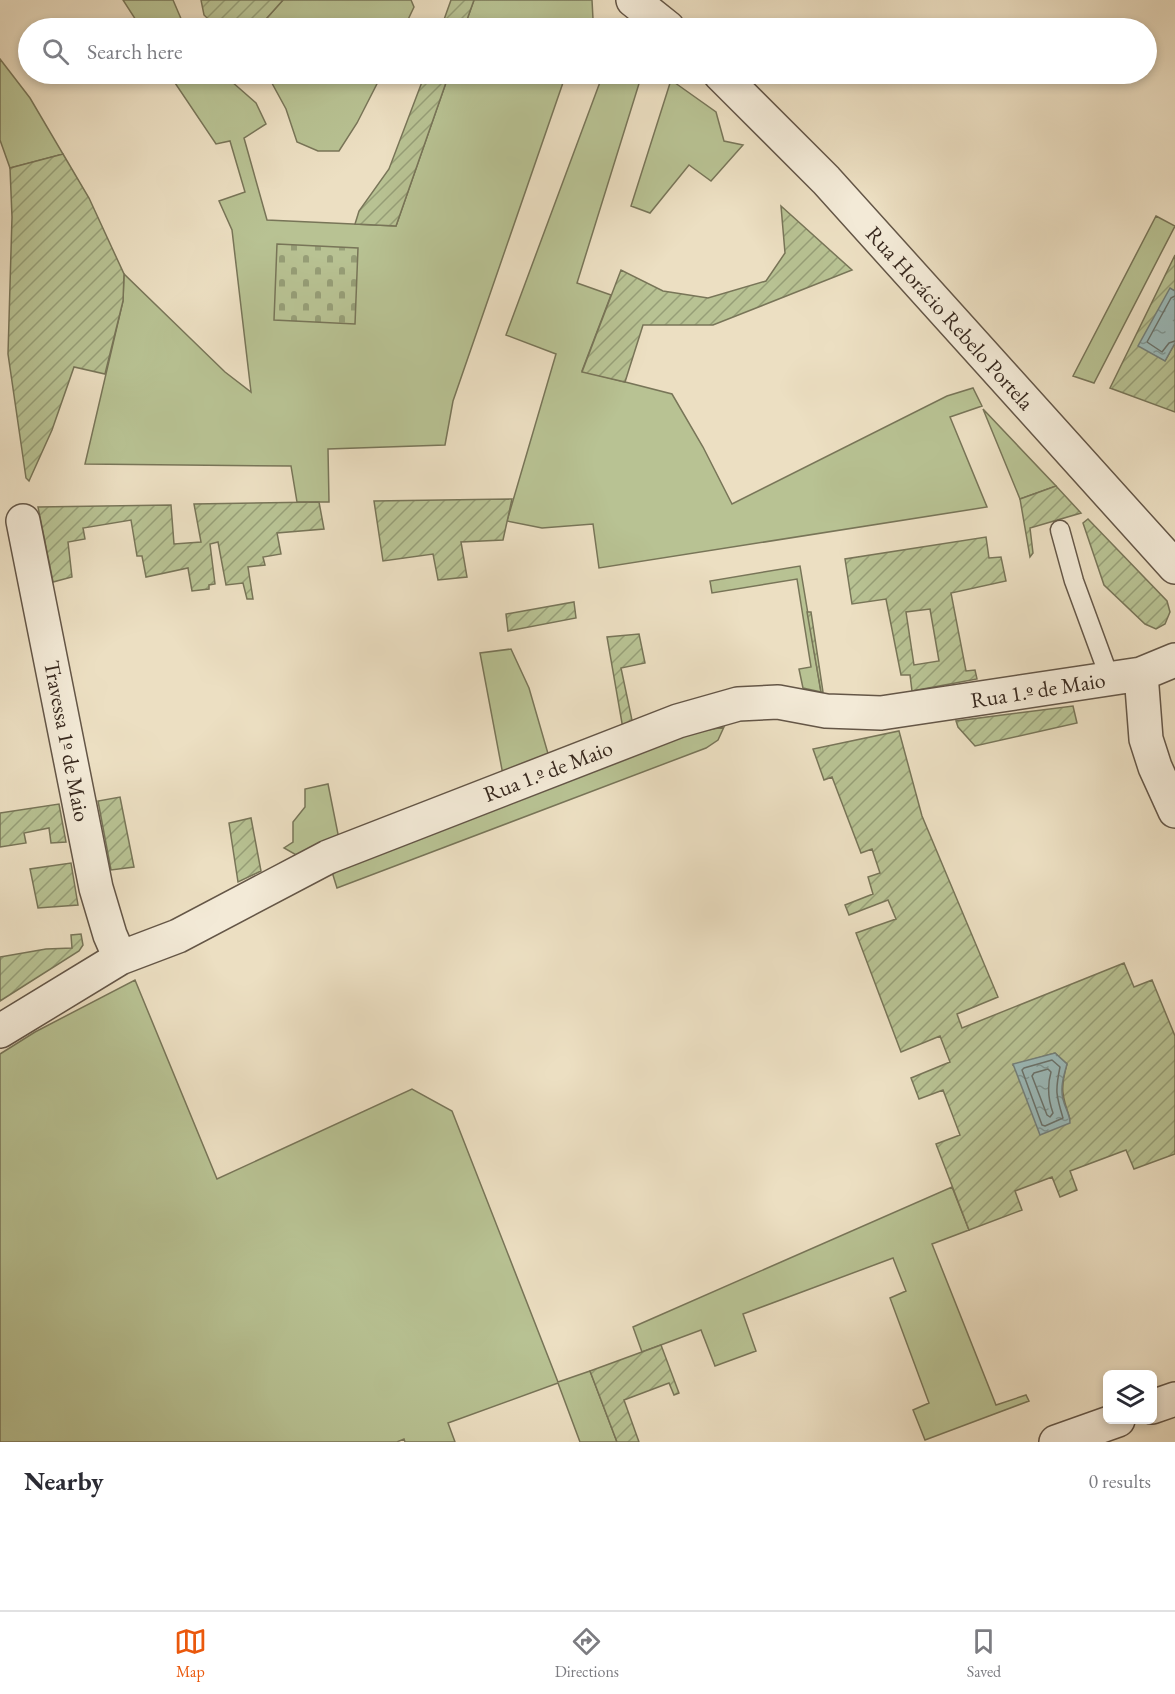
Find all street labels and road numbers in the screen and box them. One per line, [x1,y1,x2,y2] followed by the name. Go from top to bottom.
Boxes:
[859,220,1041,416] street label: Rua Horácio Rebelo Portela
[37,658,97,824] street label: Travessa 1º de Maio
[969,665,1107,715] street label: Rua 1.º de Maio
[479,733,617,809] street label: Rua 1.º de Maio

